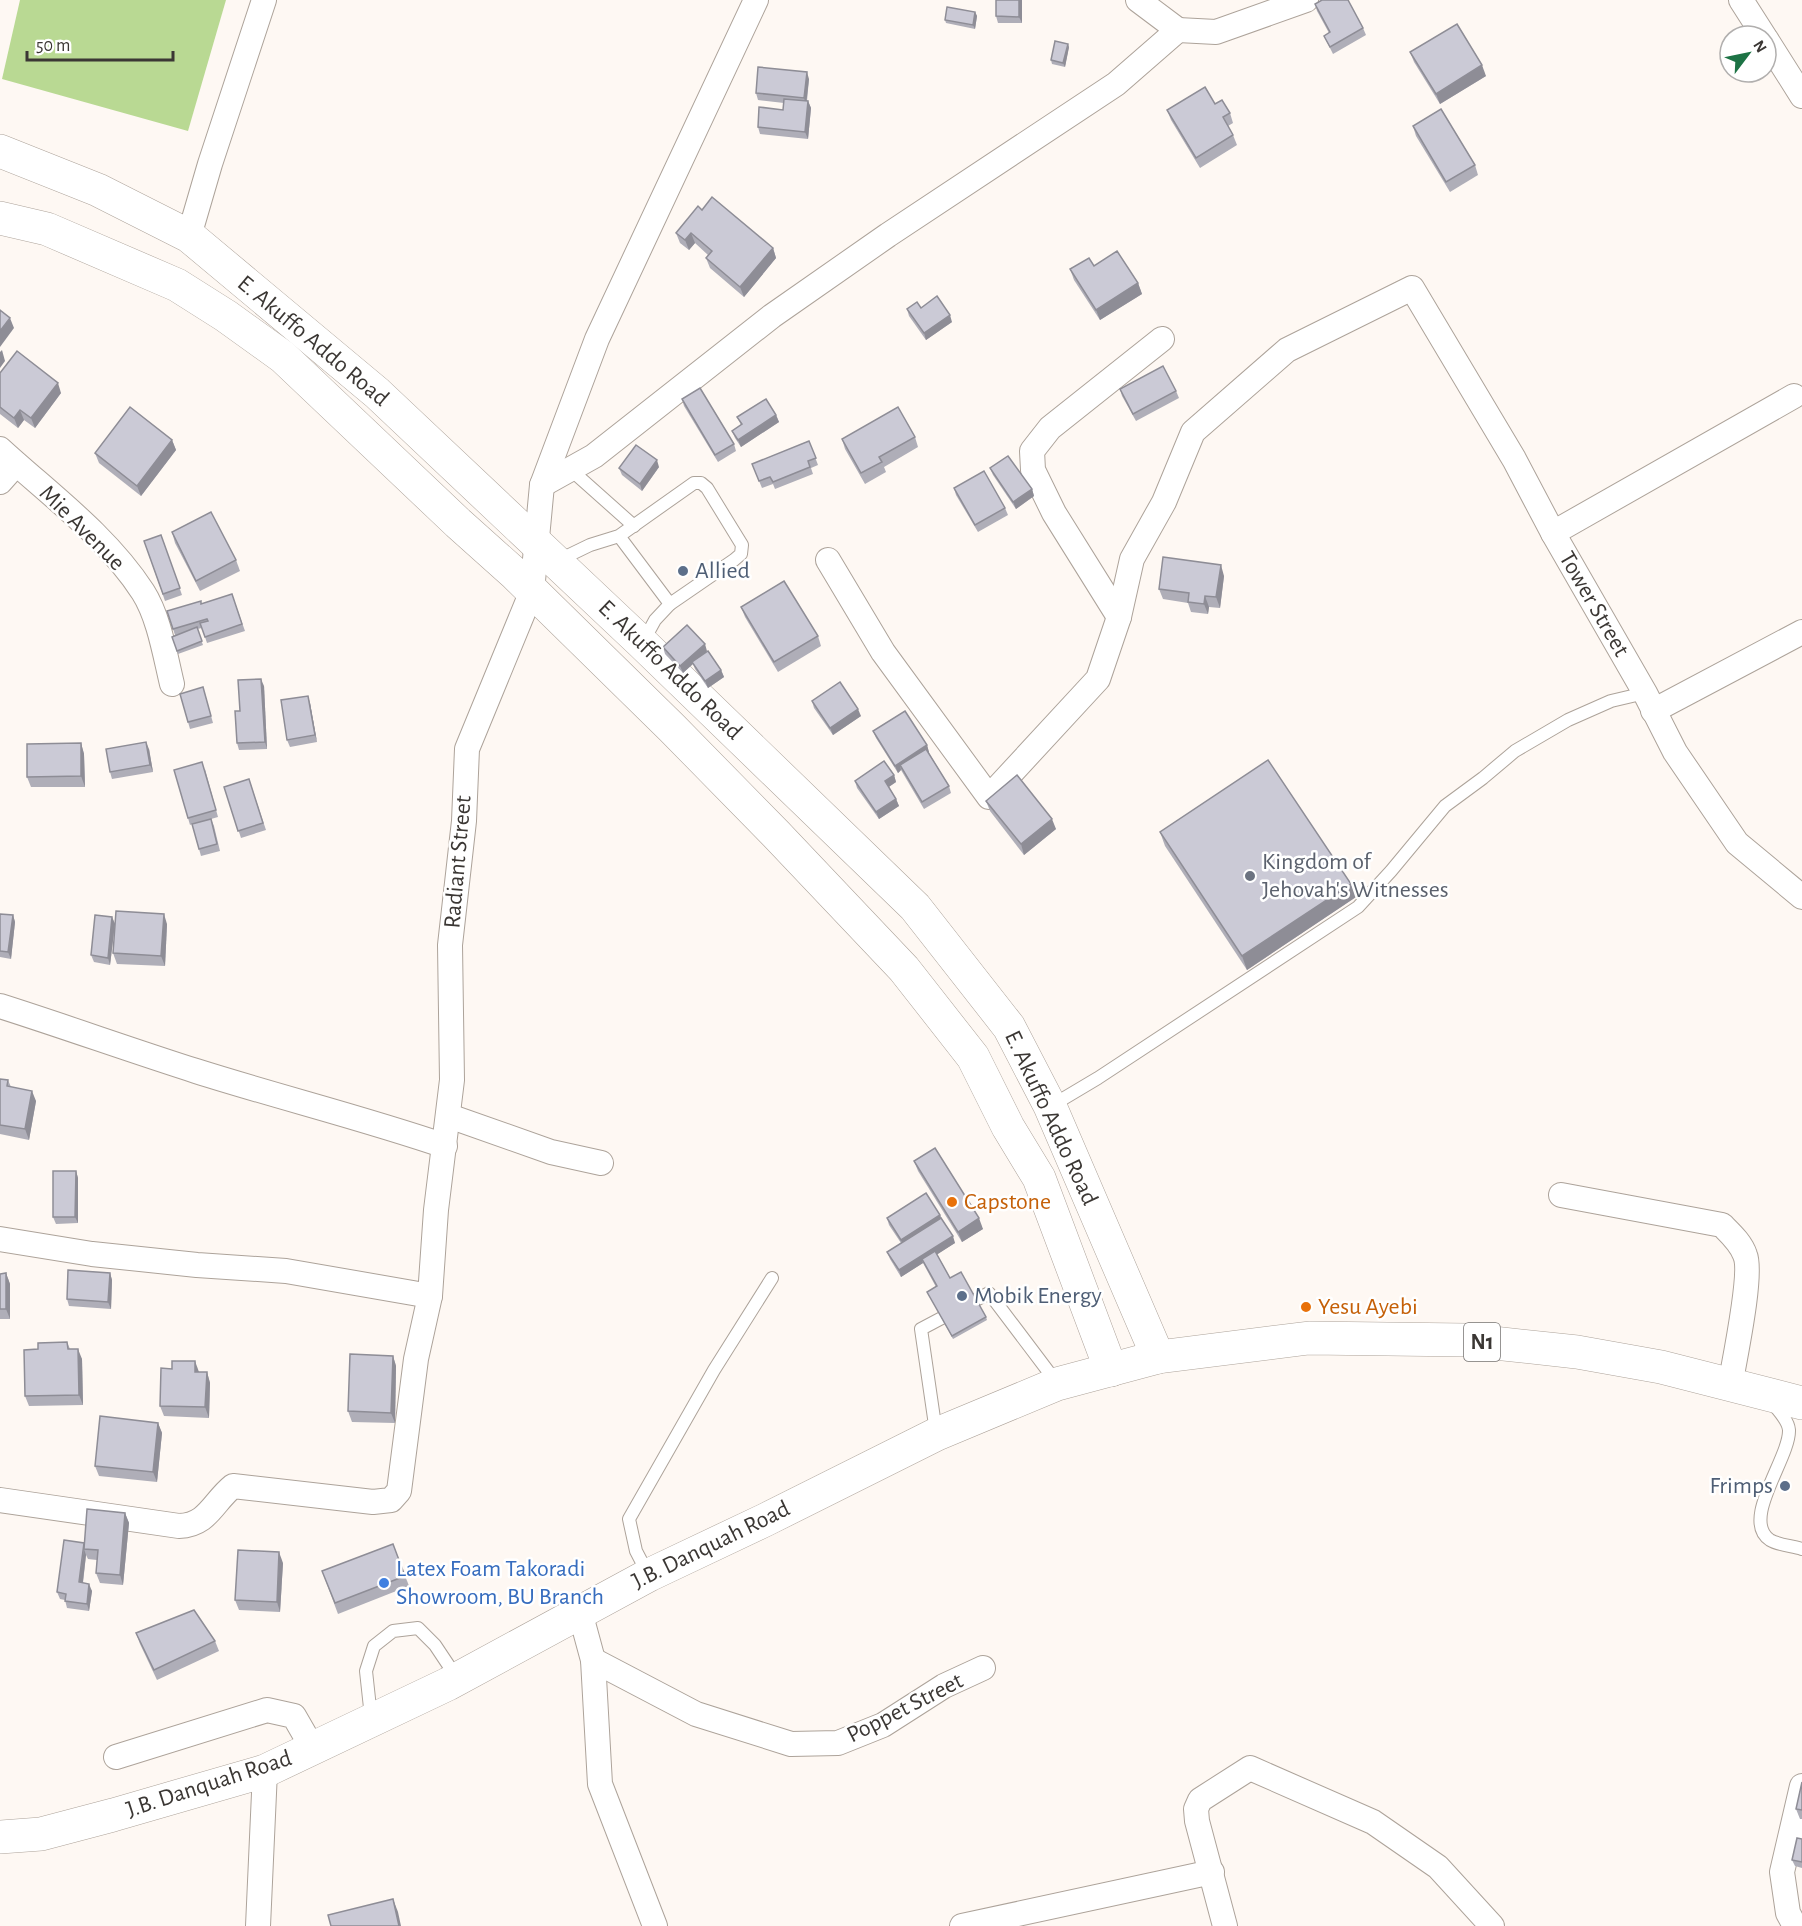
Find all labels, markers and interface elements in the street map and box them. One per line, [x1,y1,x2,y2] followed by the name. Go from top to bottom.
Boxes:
[27,24,172,62] scale bar
[1718,24,1778,84] north arrow
[36,37,70,55] text: 50 m
[1750,38,1770,56] text: N
[233,271,393,411] street label: E. Akuffo Addo Road
[35,481,129,575] street label: Mie Avenue
[1554,547,1634,661] street label: Tower Street
[695,559,750,583] place label: Allied
[676,564,690,578] marker: Allied
[594,596,746,744] street label: E. Akuffo Addo Road
[440,794,476,930] street label: Radiant Street
[1262,850,1449,902] place label: Kingdom of Jehovah's Witnesses
[1243,869,1257,883] marker: Kingdom of Jehovah's Witnesses
[1000,1027,1102,1209] street label: E. Akuffo Addo Road
[964,1190,1051,1214] place label: Capstone
[945,1195,959,1209] marker: Capstone
[974,1284,1102,1308] place label: Mobik Energy
[955,1289,969,1303] marker: Mobik Energy
[1318,1295,1418,1319] place label: Yesu Ayebi
[1299,1300,1313,1314] marker: Yesu Ayebi
[1464,1323,1500,1361] road number: N1
[1710,1474,1773,1498] place label: Frimps
[1778,1479,1792,1493] marker: Frimps
[628,1497,794,1593] street label: J.B. Danquah Road
[396,1557,604,1609] place label: Latex Foam Takoradi Showroom, BU Branch
[377,1576,391,1590] marker: Latex Foam Takoradi Showroom, BU Branch
[843,1668,967,1747] street label: Poppet Street
[123,1746,295,1822] street label: J.B. Danquah Road

